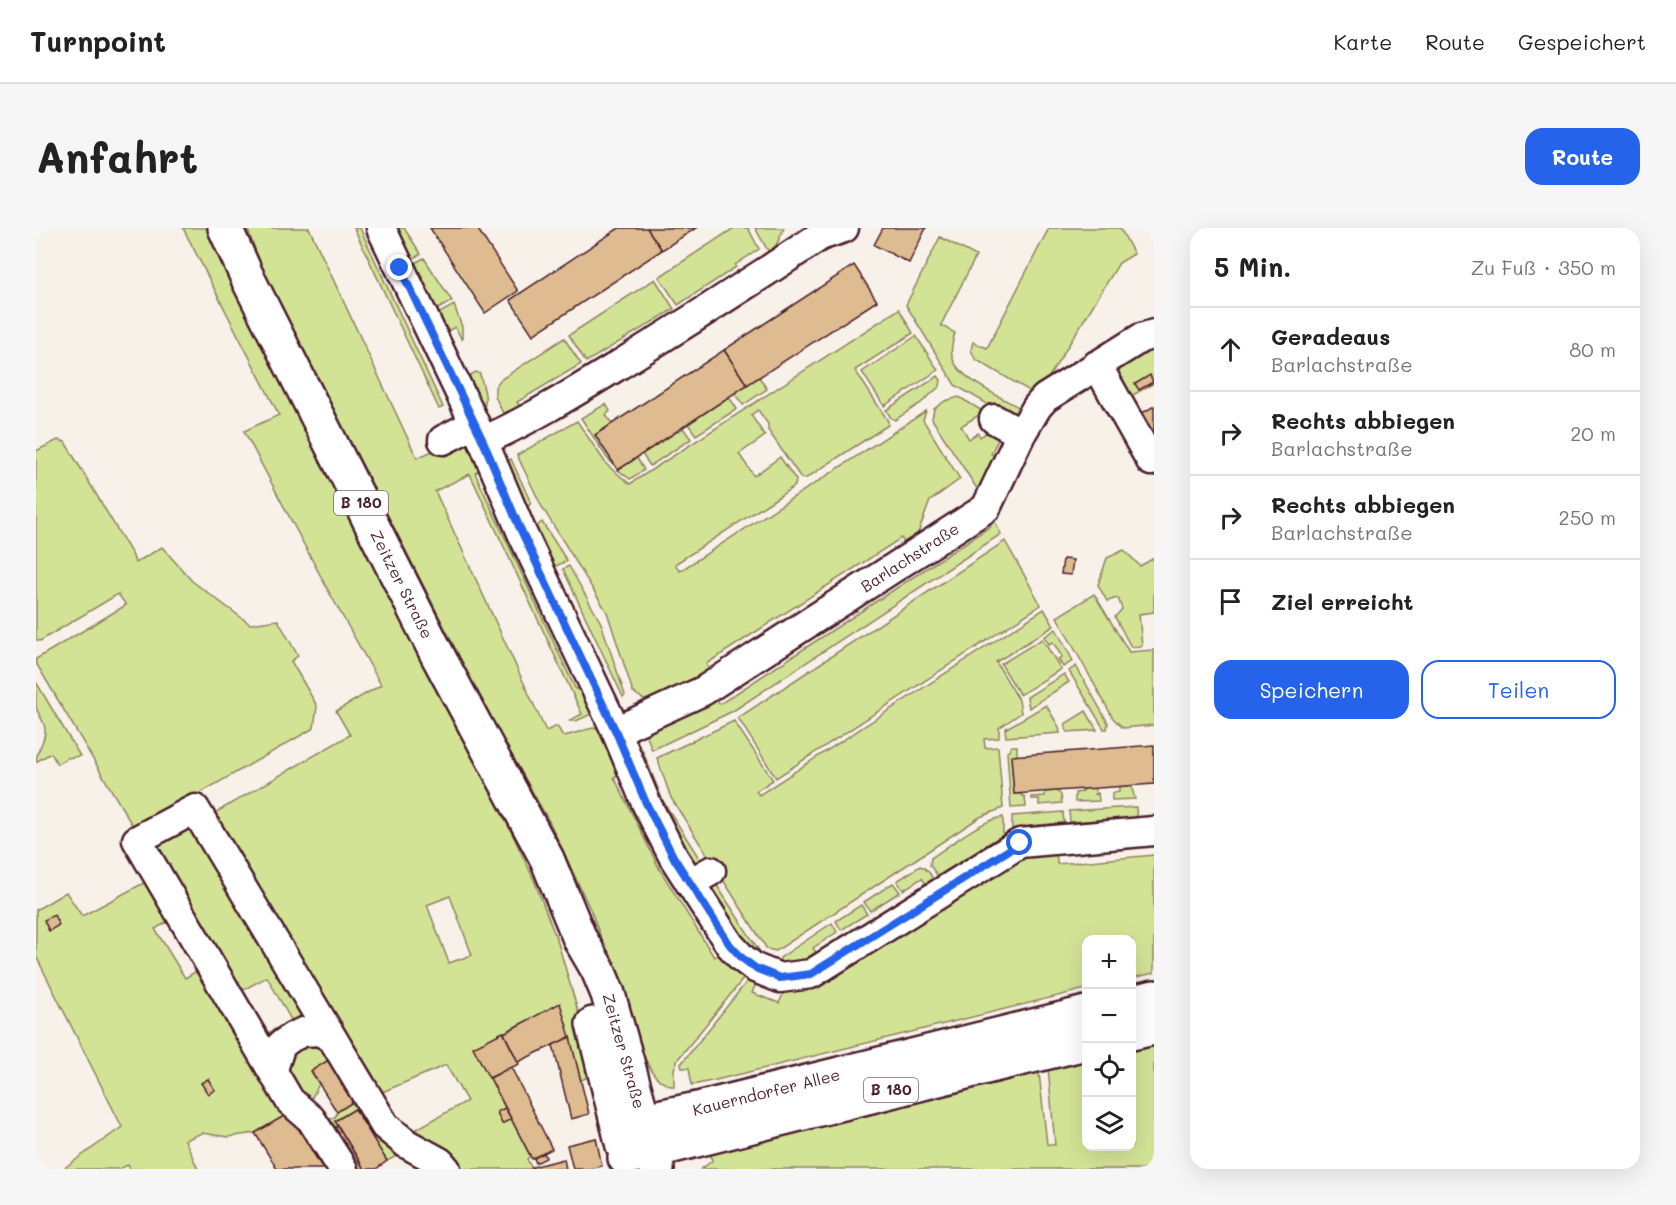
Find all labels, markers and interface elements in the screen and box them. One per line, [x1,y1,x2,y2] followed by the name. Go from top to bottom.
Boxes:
[30,23,166,59] text: Turnpoint
[1334,28,1392,55] text: Karte
[1425,28,1485,55] text: Route
[1518,28,1646,55] text: Gespeichert
[1525,128,1640,185] button: Route
[36,129,198,184] text: Anfahrt
[1214,250,1291,284] text: 5 Min.
[386,254,412,280] route end
[1471,254,1616,280] text: Zu Fuß · 350 m
[1271,322,1390,351] text: Geradeaus
[1214,333,1247,366] icon: ahead
[1569,336,1616,362] text: 80 m
[1271,351,1413,377] text: Barlachstraße
[1271,406,1455,435] text: Rechts abbiegen
[1214,417,1247,450] icon: right
[1570,420,1616,446] text: 20 m
[1271,435,1413,461] text: Barlachstraße
[1271,490,1455,519] text: Rechts abbiegen
[334,491,388,515] road number: B 180
[1214,501,1247,534] icon: right
[1559,504,1616,530] text: 250 m
[856,517,963,596] street label: Barlachstraße
[1271,519,1413,545] text: Barlachstraße
[366,526,438,642] street label: Zeitzer Straße
[1214,585,1247,618] icon: arrive
[1271,587,1413,616] text: Ziel erreicht
[1214,660,1409,719] button: Speichern
[1421,660,1616,719] button: Teilen
[1006,829,1032,855] route start
[1082,935,1136,1151] map controls
[1082,935,1136,989] button: +
[1082,989,1136,1043] button: −
[598,991,651,1111] street label: Zeitzer Straße
[1082,1043,1136,1097] button: locate
[691,1063,842,1120] street label: Kauerndorfer Allee
[864,1078,918,1102] road number: B 180
[1082,1097,1136,1151] button: layers

